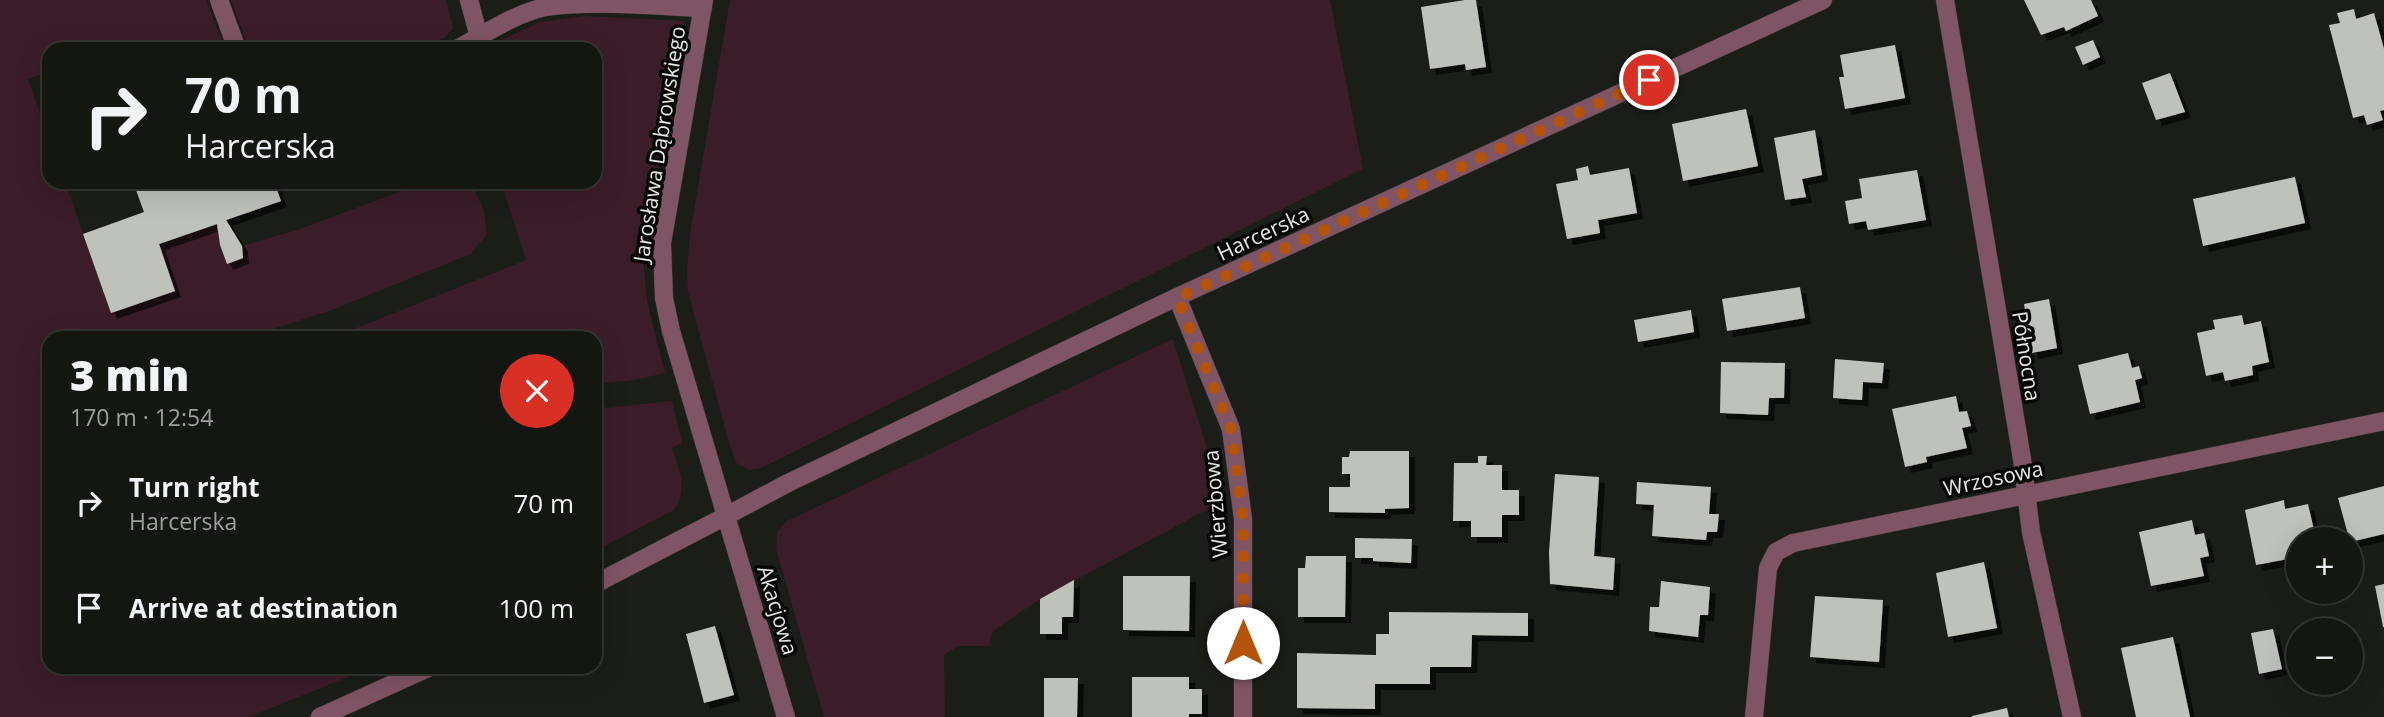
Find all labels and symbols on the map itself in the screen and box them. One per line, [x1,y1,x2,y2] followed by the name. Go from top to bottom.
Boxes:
[626,24,691,266] street label: Jarosława Dąbrowskiego
[1619,50,1679,110] pin
[1212,199,1314,267] street label: Harcerska
[2006,309,2048,403] street label: Północna
[1196,449,1234,559] street label: Wierzbowa
[1941,454,2045,502] street label: Wrzosowa
[751,562,805,658] street label: Akacjowa
[1206,606,1280,680] position arrow

